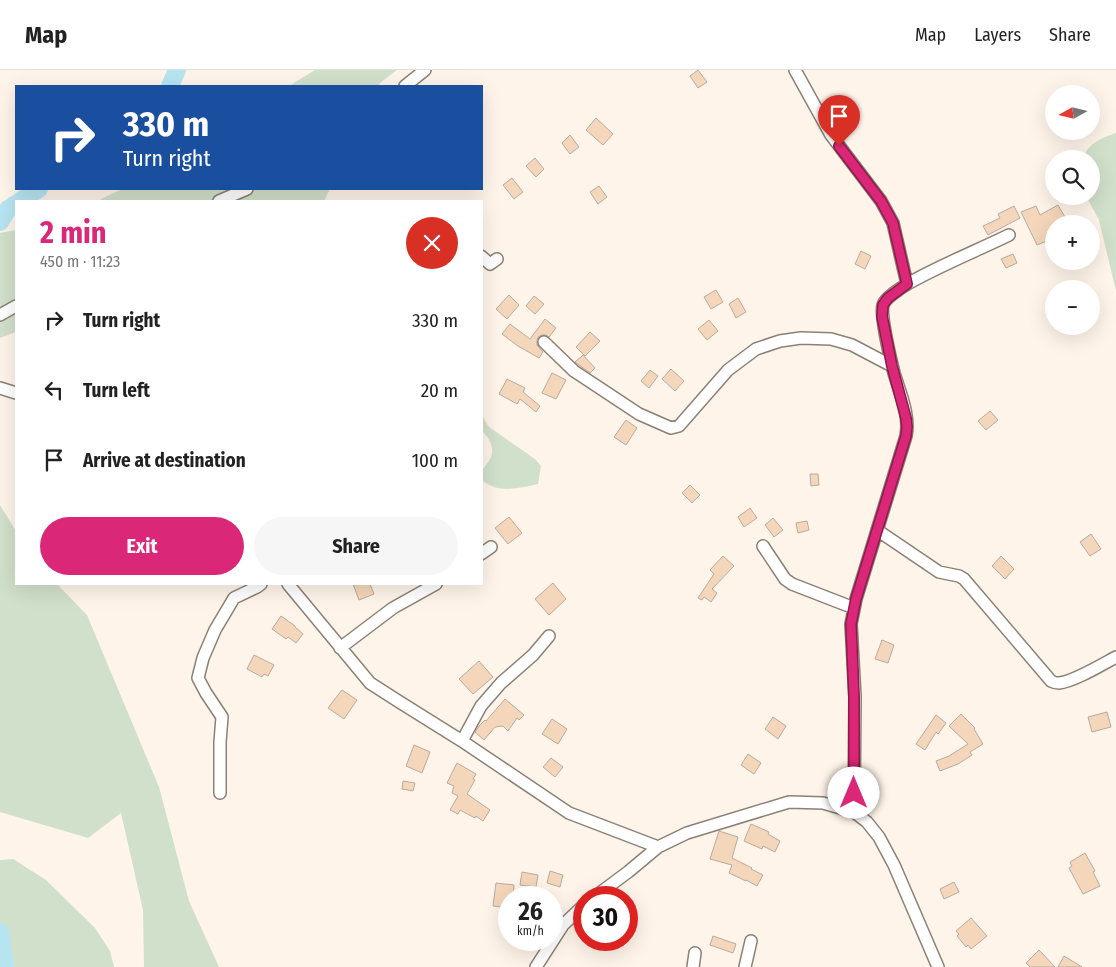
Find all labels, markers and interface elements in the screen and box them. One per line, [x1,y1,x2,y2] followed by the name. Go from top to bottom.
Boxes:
[25,21,67,49] text: Map
[915,24,946,46] text: Map
[974,24,1021,46] text: Layers
[1049,24,1091,46] text: Share
[1045,85,1100,140] north arrow
[1045,85,1100,335] map controls
[818,95,860,146] pin
[825,102,853,130] icon: arrive
[123,103,209,145] text: 330 m
[40,105,105,170] icon: right
[123,145,211,172] text: Turn right
[1045,150,1100,205] button: search
[40,215,107,251] text: 2 min
[1045,215,1100,270] button: +
[406,217,458,269] button: close
[40,252,120,271] text: 450 m · 11:23
[1045,280,1100,335] button: −
[40,306,68,334] icon: right
[83,309,160,332] text: Turn right
[412,309,458,332] text: 330 m
[40,376,68,404] icon: left
[83,379,150,402] text: Turn left
[421,379,458,402] text: 20 m
[40,446,68,474] icon: arrive
[83,449,246,472] text: Arrive at destination
[412,449,458,472] text: 100 m
[40,517,244,575] button: Exit
[254,517,458,575] button: Share
[827,766,879,818] position arrow
[573,886,638,951] speed limit sign: 30
[518,897,543,927] text: 26
[517,924,544,938] text: km/h

